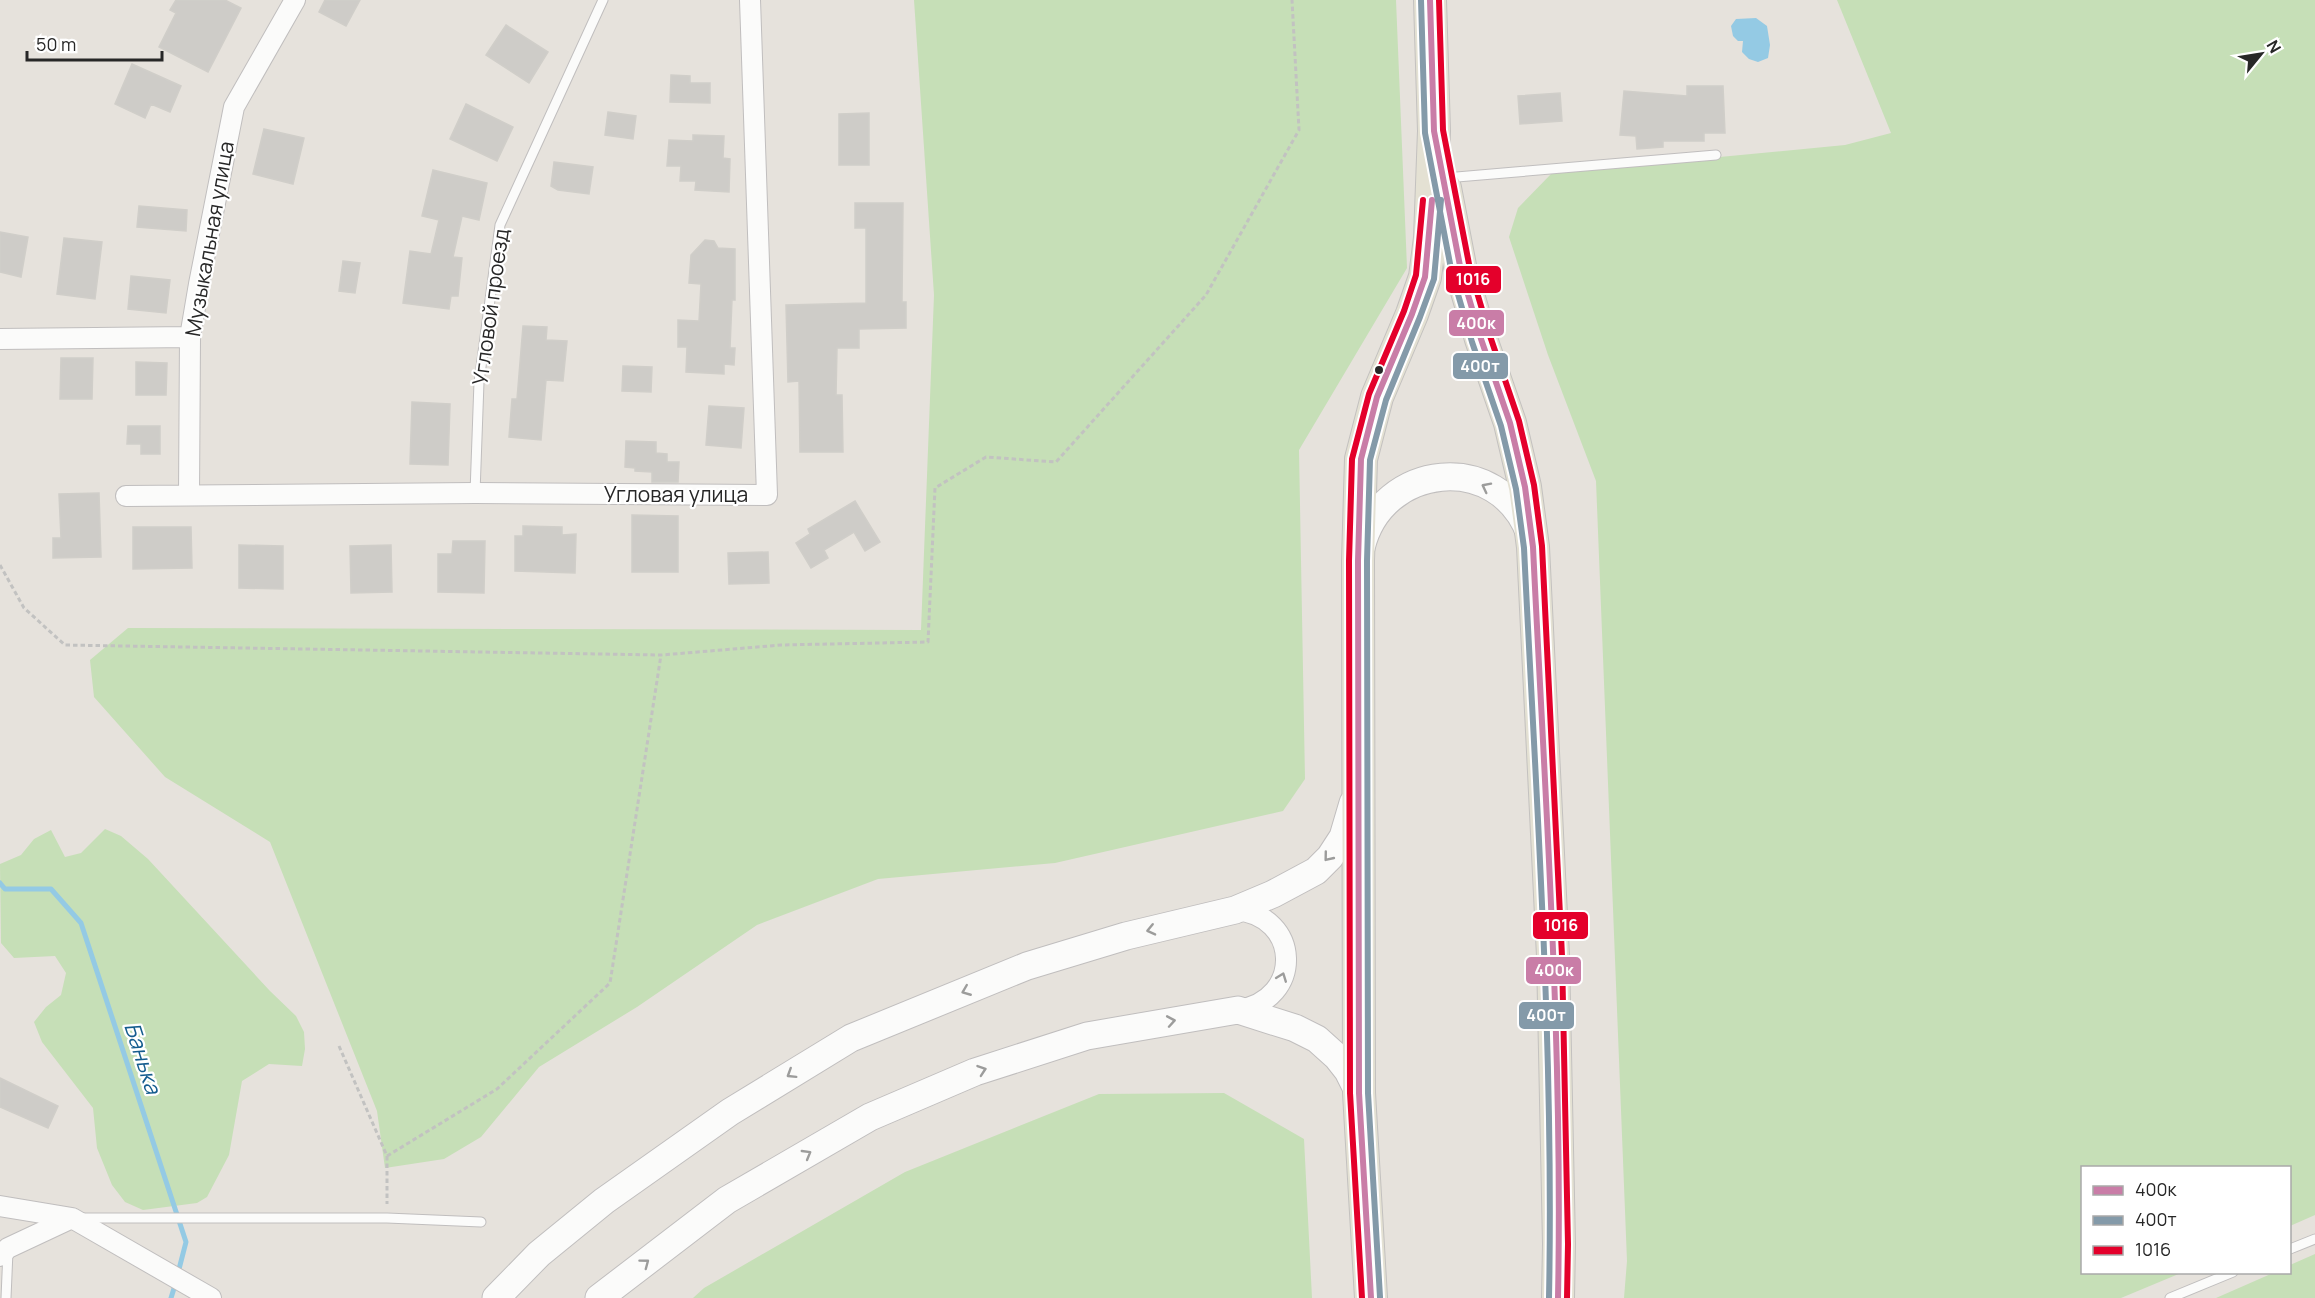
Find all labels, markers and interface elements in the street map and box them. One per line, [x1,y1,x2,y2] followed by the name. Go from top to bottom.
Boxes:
[27,24,162,62] scale bar
[2231,24,2291,84] north arrow
[36,32,76,56] text: 50 m
[2262,36,2286,57] text: N
[178,139,240,339] street label: Музыкальная улица
[465,227,515,387] street label: Угловой проезд
[1445,265,1502,294] line badge: 1016
[1456,268,1490,290] text: 1016
[1448,309,1505,337] line badge: 400к
[1456,312,1496,334] text: 400к
[1452,352,1509,380] line badge: 400т
[1460,355,1500,377] text: 400т
[1373,364,1385,376] unlabelled marker
[604,480,748,508] street label: Угловая улица
[1482,482,1493,494] one-way arrow
[1325,850,1336,861] one-way arrow
[1532,911,1589,940] line badge: 1016
[1544,914,1578,936] text: 1016
[1146,922,1156,935] one-way arrow
[1525,956,1582,985] line badge: 400к
[1534,959,1574,981] text: 400к
[1274,972,1287,983] one-way arrow
[961,984,972,996] one-way arrow
[1518,1001,1575,1030] line badge: 400т
[1526,1004,1566,1026] text: 400т
[1165,1015,1175,1028] one-way arrow
[117,1018,169,1099] water label: Банька
[976,1064,987,1077] one-way arrow
[787,1067,797,1079] one-way arrow
[801,1149,811,1161] one-way arrow
[2081,1166,2291,1274] legend
[2135,1177,2178,1201] text: 400к
[2135,1207,2177,1231] text: 400т
[2135,1237,2171,1261] text: 1016
[639,1259,650,1270] one-way arrow

